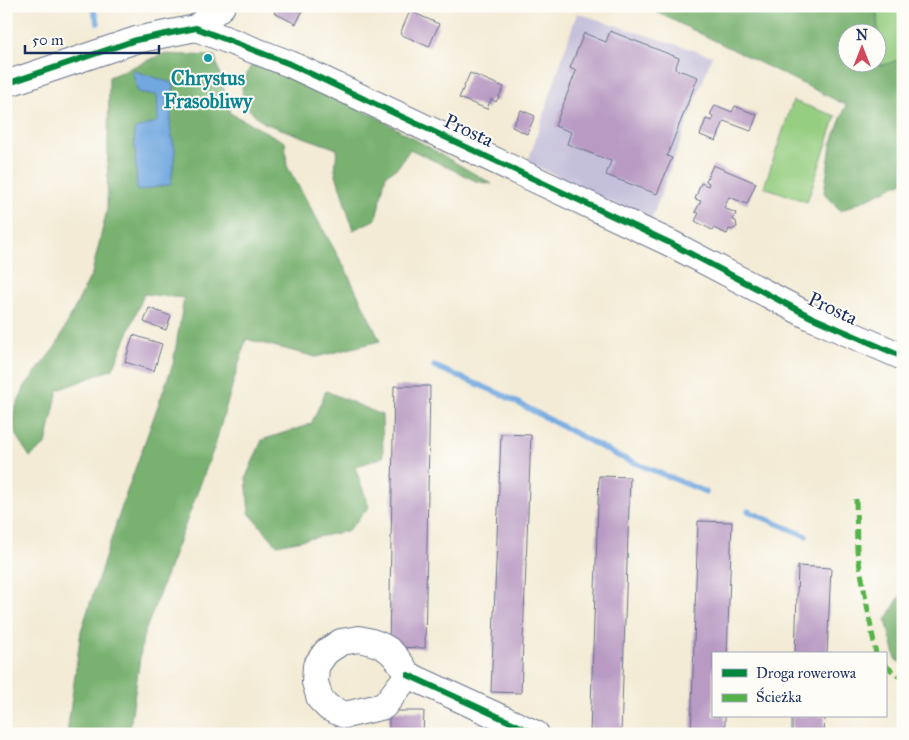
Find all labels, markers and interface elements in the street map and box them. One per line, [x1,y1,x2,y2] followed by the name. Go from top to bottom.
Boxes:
[25,22,159,54] scale bar
[836,22,886,72] north arrow
[856,27,868,44] text: N
[32,31,64,49] text: 50 m
[202,52,214,64] marker: Chrystus Frasobliwy
[164,66,254,114] place label: Chrystus Frasobliwy
[440,108,498,152] street label: Prosta
[804,286,862,330] street label: Prosta
[712,652,886,718] legend
[756,664,857,682] text: Droga rowerowa
[756,687,802,706] text: Ścieżka

